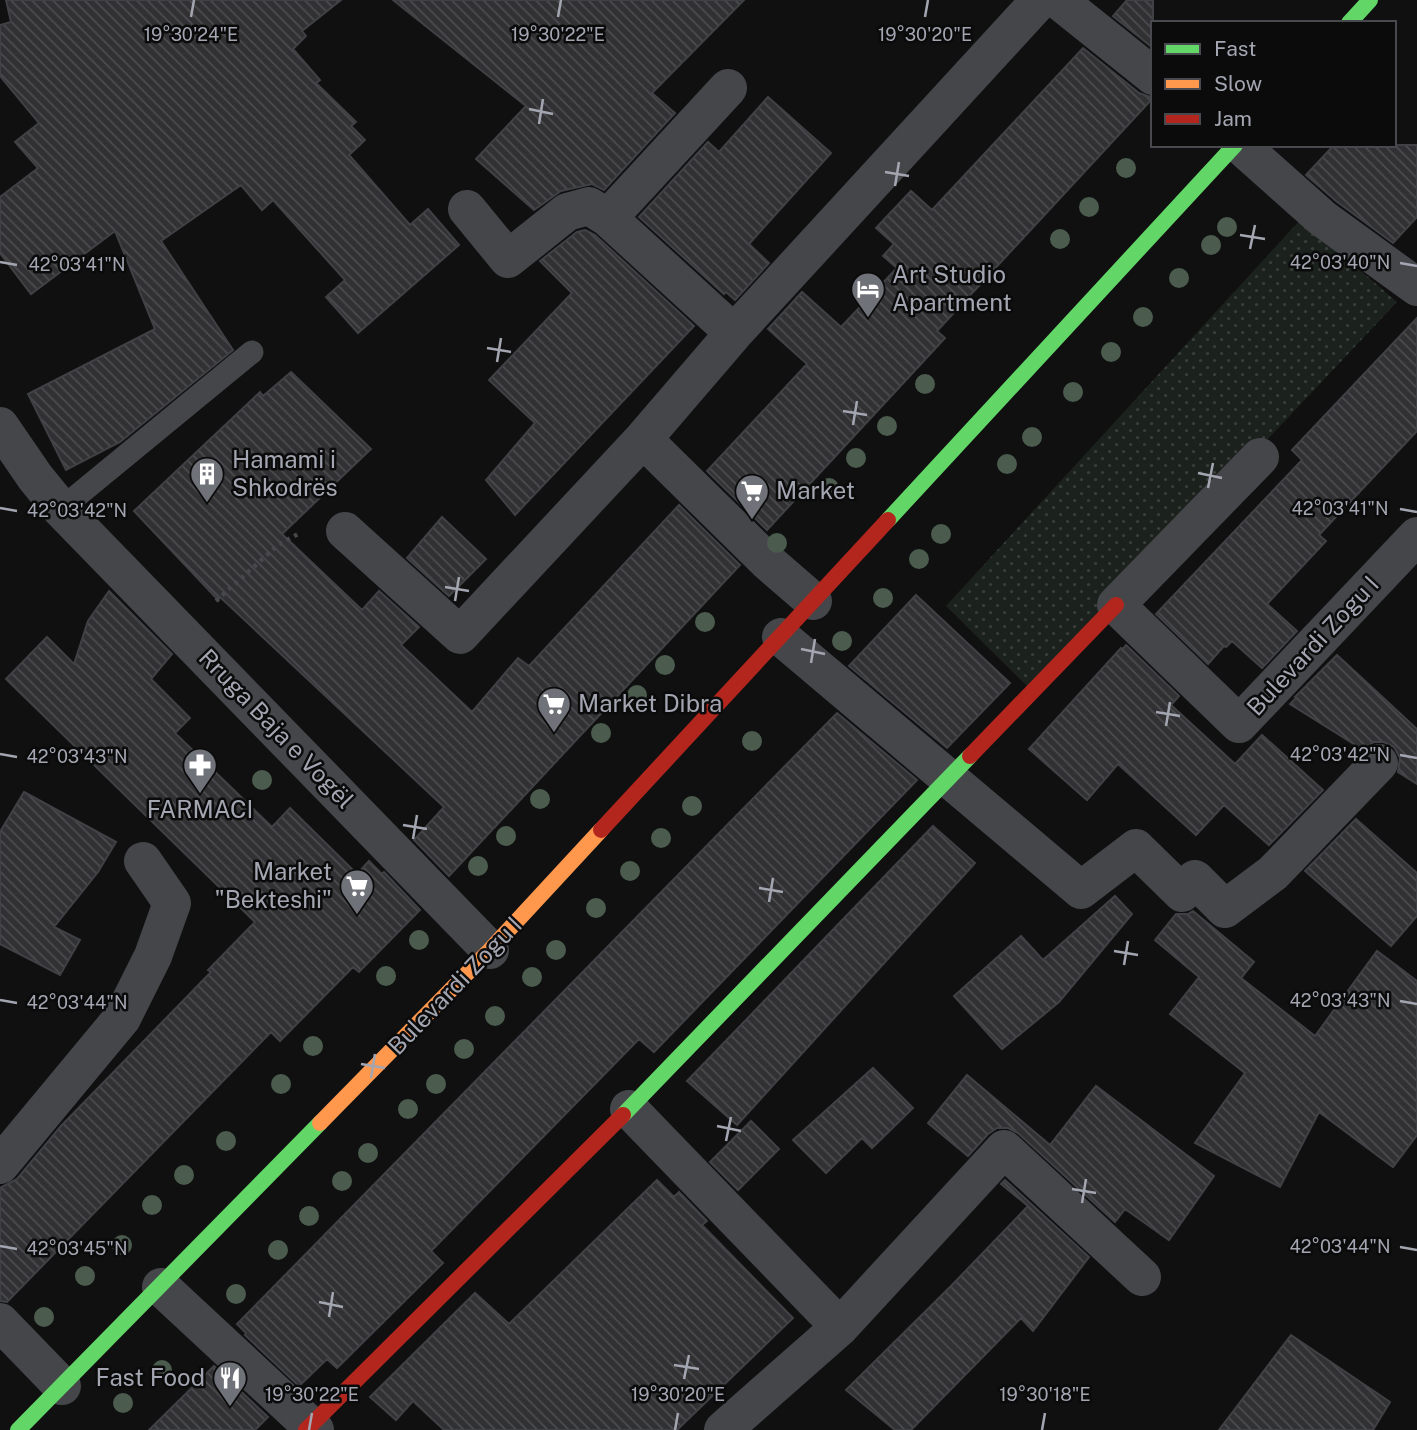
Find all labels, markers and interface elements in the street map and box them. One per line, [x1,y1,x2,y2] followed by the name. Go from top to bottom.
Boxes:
[1151,21,1396,147] legend
[144,24,238,45] text: 19°30'24"E
[511,24,605,45] text: 19°30'22"E
[878,24,972,45] text: 19°30'20"E
[1214,36,1256,61] text: Fast
[1214,71,1262,96] text: Slow
[1214,106,1252,131] text: Jam
[1290,252,1390,273] text: 42°03'40"N
[29,254,125,275] text: 42°03'41"N
[892,260,1012,316] place label: Art Studio Apartment
[849,270,887,319] hotel icon: Art Studio Apartment
[232,445,338,501] place label: Hamami i Shkodrës
[188,455,226,504] building icon: Hamami i Shkodrës
[733,472,771,521] supermarket icon: Market
[776,476,855,504] place label: Market
[1292,498,1388,519] text: 42°03'41"N
[27,500,127,521] text: 42°03'42"N
[1241,570,1384,721] street label: Bulevardi Zogu I
[194,643,360,814] street label: Rruga Baja e Vogël
[535,685,573,734] supermarket icon: Market Dibra
[578,689,722,717] place label: Market Dibra
[1290,744,1390,765] text: 42°03'42"N
[27,746,127,767] text: 42°03'43"N
[181,746,219,795] pharmacy icon: FARMACI
[147,795,253,823] place label: FARMACI
[214,857,332,913] place label: Market "Bekteshi"
[338,867,376,916] supermarket icon: Market "Bekteshi"
[382,911,527,1060] street label: Bulevardi Zogu I
[1290,990,1390,1011] text: 42°03'43"N
[27,992,127,1013] text: 42°03'44"N
[1290,1236,1390,1257] text: 42°03'44"N
[27,1238,128,1259] text: 42°03'45"N
[211,1359,249,1408] restaurant icon: Fast Food
[95,1363,205,1391] place label: Fast Food
[265,1384,359,1405] text: 19°30'22"E
[631,1384,725,1405] text: 19°30'20"E
[999,1384,1091,1405] text: 19°30'18"E

